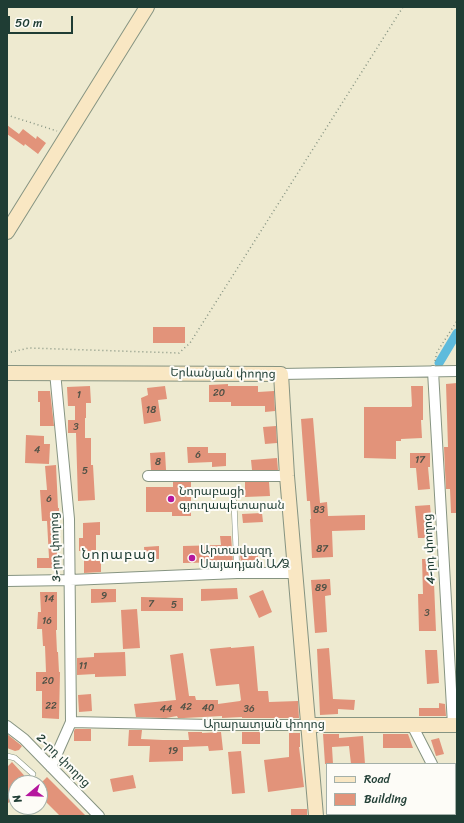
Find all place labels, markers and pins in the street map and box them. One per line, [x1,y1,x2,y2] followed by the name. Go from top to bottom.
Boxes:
[179,485,285,513] place label: Նորաբացի գյուղապետարան
[166,494,176,504] marker: Նորաբացի գյուղապետարան
[200,544,290,572] place label: Արտավազդ Սայադյան Ա/Ձ
[187,553,197,563] marker: Արտավազդ Սայադյան Ա/Ձ

